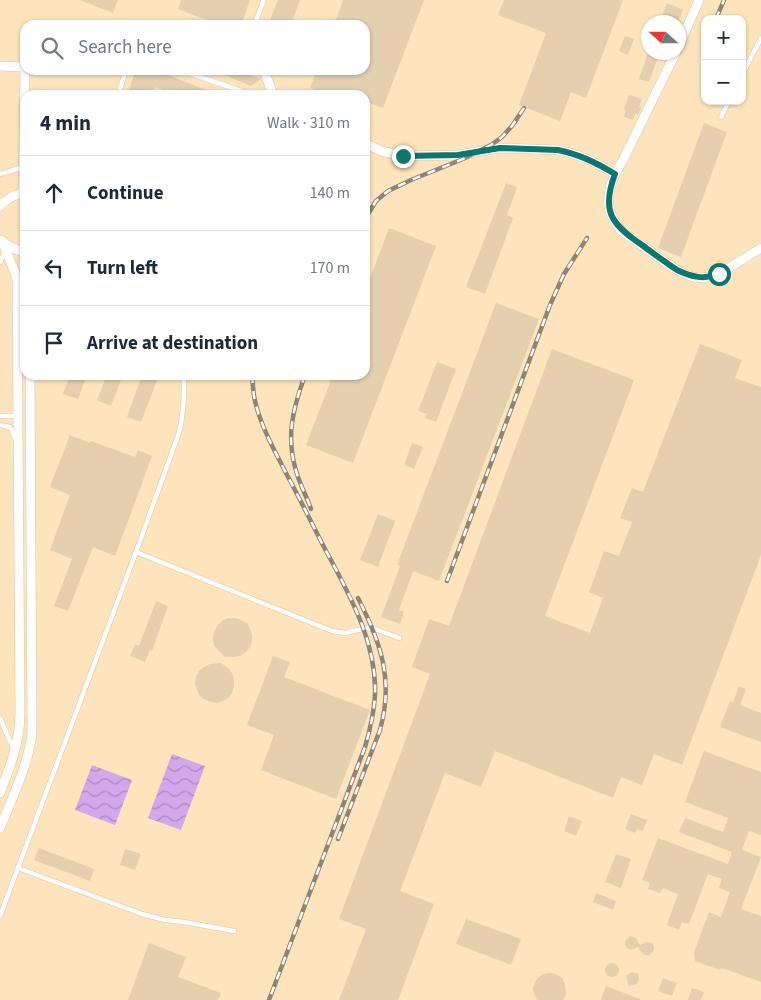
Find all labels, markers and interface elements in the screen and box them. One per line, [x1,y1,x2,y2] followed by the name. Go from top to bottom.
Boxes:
[641,15,686,60] north arrow
[701,15,746,105] map controls
[701,15,746,60] button: +
[20,20,370,75] search box
[38,34,66,62] icon: search
[78,34,172,61] text: Search here
[701,60,746,105] button: −
[40,108,91,138] text: 4 min
[267,112,350,134] text: Walk · 310 m
[392,145,415,168] route end
[40,179,68,207] icon: ahead
[87,180,164,207] text: Continue
[310,182,350,204] text: 140 m
[40,254,68,282] icon: left
[87,255,158,282] text: Turn left
[310,257,350,279] text: 170 m
[708,263,731,286] route start
[40,329,68,357] icon: arrive
[87,330,258,357] text: Arrive at destination

